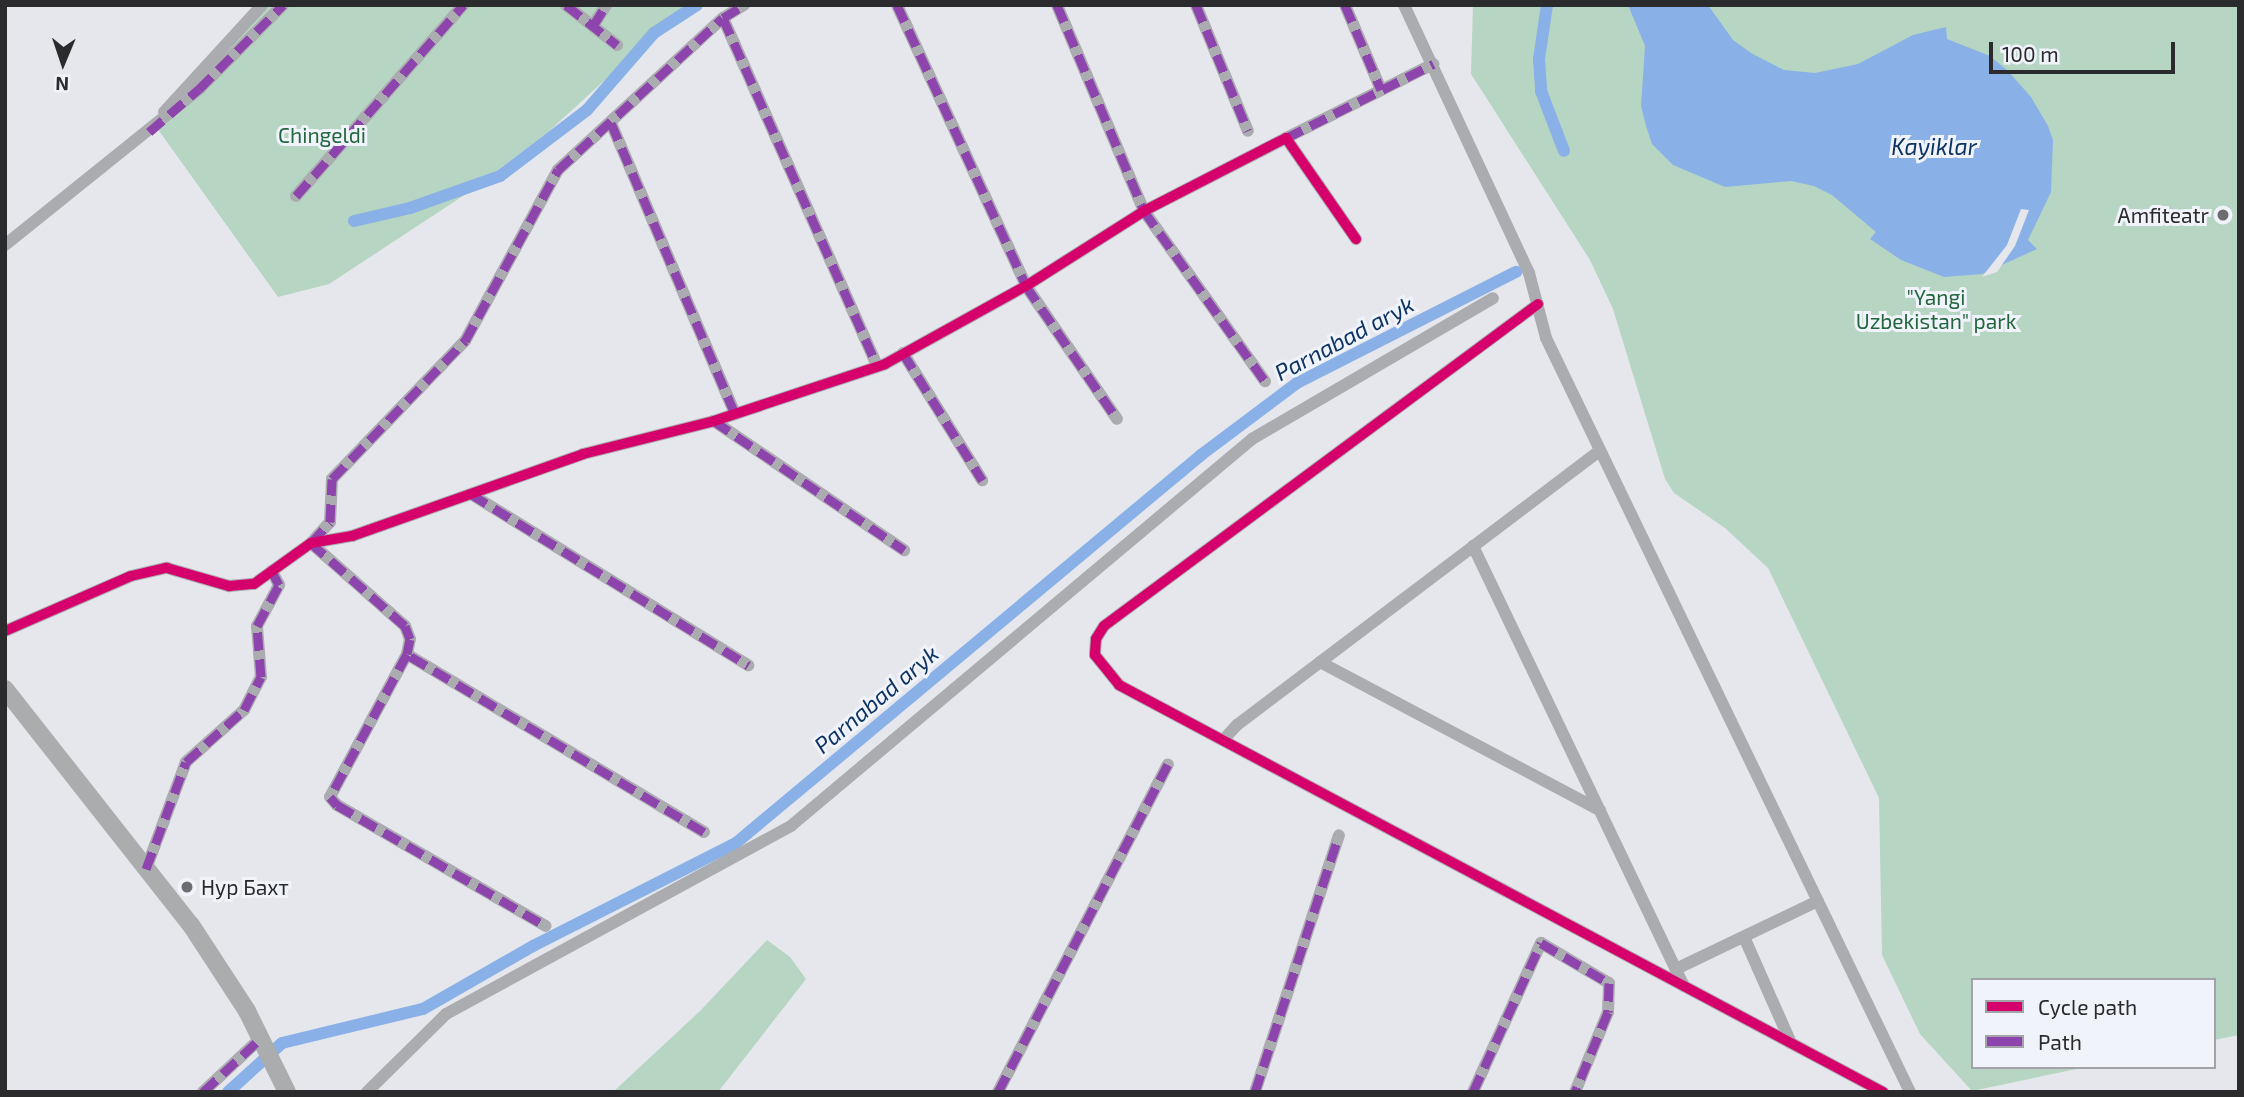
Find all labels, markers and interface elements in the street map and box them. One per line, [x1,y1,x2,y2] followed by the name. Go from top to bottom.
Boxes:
[28,28,98,98] north arrow
[1992,28,2178,72] scale bar
[2002,41,2059,66] text: 100 m
[55,73,70,96] text: N
[278,122,366,148] park label: Chingeldi
[1891,132,1977,160] water label: Kayiklar
[2118,202,2209,228] place label: Amfiteatr
[2215,207,2231,223] marker: Amfiteatr
[1856,284,2016,334] park label: "Yangi Uzbekistan" park
[1270,290,1418,386] water label: Parnabad aryk
[808,639,944,759] water label: Parnabad aryk
[201,874,289,900] place label: Нур Бахт
[179,879,195,895] marker: Нур Бахт
[1971,978,2216,1069] legend
[2038,994,2137,1019] text: Cycle path
[2038,1029,2082,1054] text: Path

